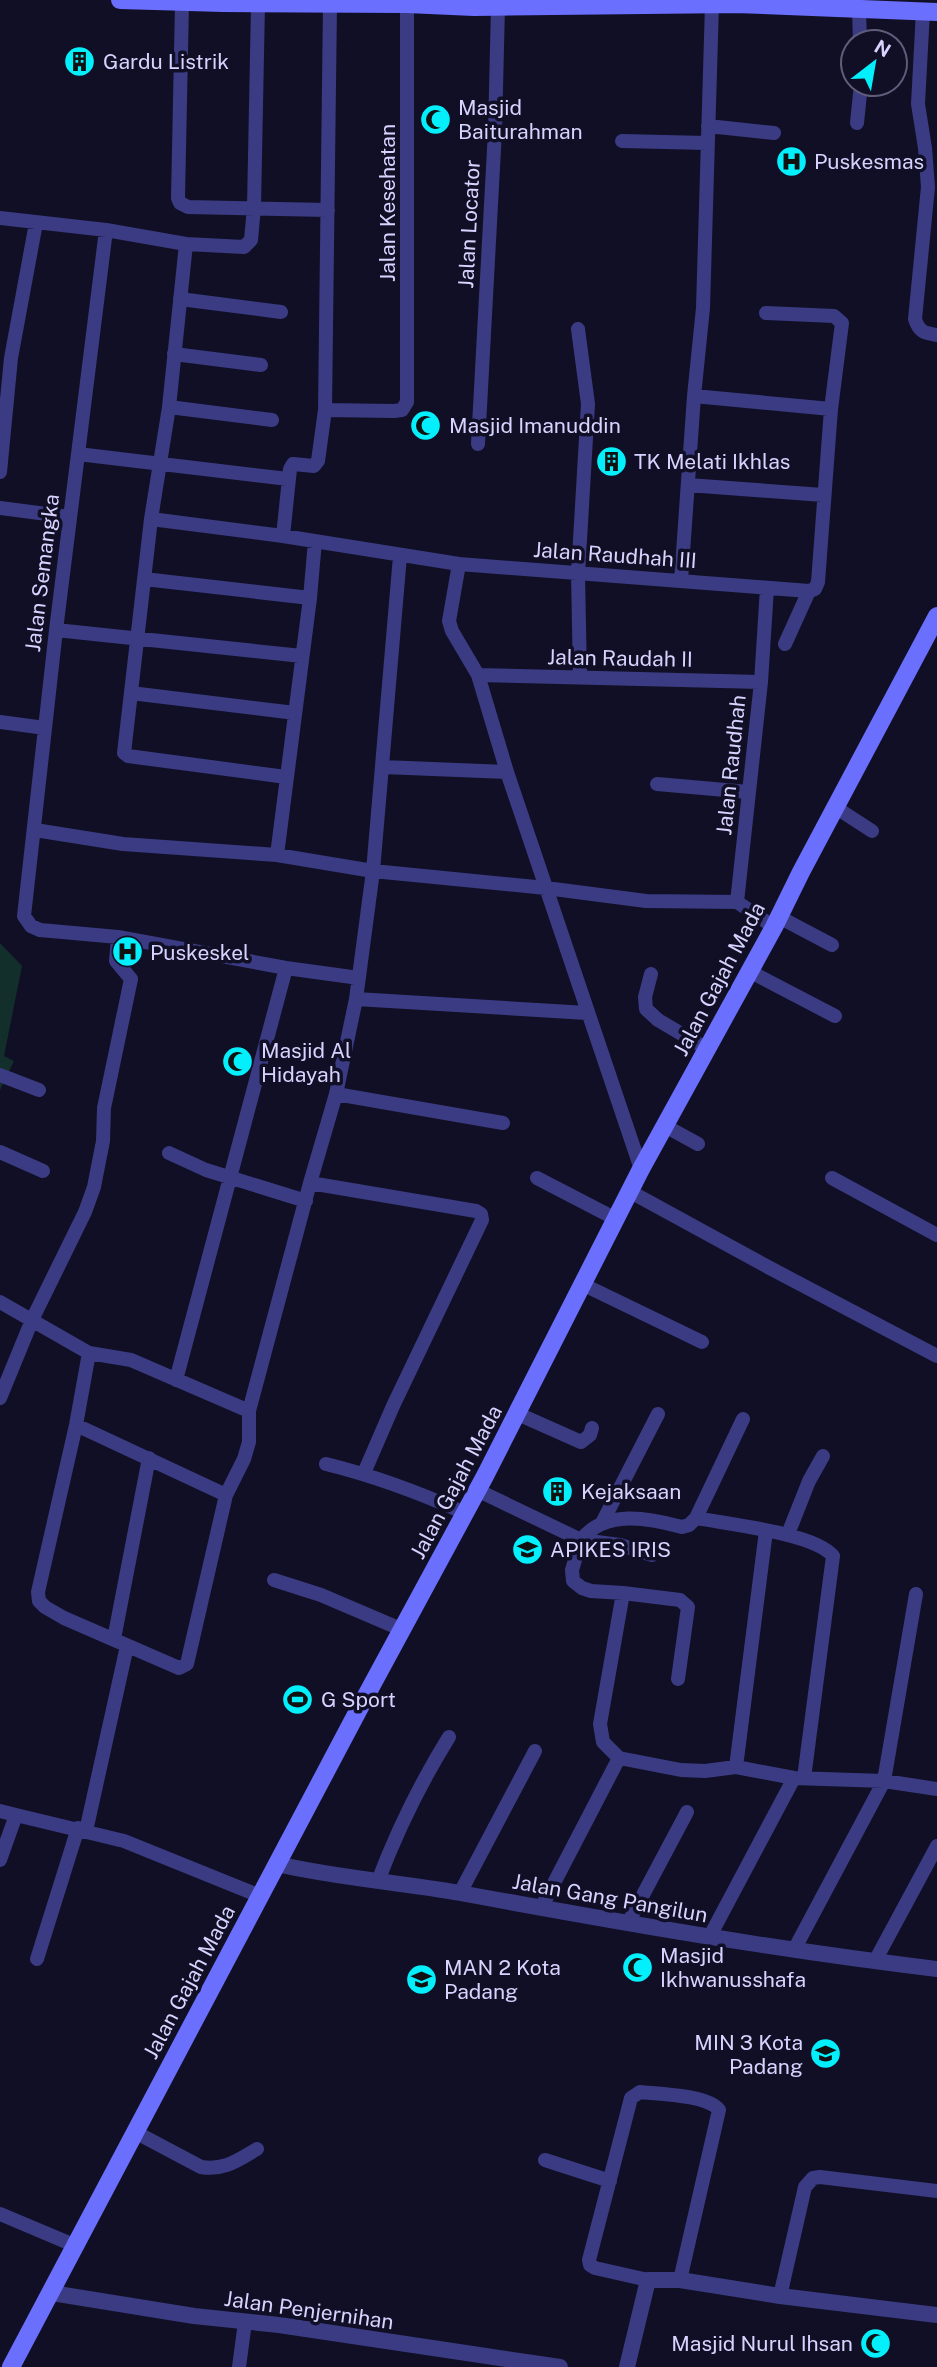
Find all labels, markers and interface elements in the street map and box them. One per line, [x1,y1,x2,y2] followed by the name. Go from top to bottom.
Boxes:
[839,28,909,98] north arrow
[871,35,895,62] text: N
[63,44,97,78] building icon: Gardu Listrik
[103,49,229,74] place label: Gardu Listrik
[458,95,583,144] place label: Masjid Baiturahman
[418,102,452,136] mosque icon: Masjid Baiturahman
[375,124,400,282] street label: Jalan Kesehatan
[774,144,808,178] hospital icon: Puskesmas
[814,149,924,174] place label: Puskesmas
[453,159,485,289] street label: Jalan Locator
[409,408,443,442] mosque icon: Masjid Imanuddin
[449,413,621,438] place label: Masjid Imanuddin
[594,444,628,478] building icon: TK Melati Ikhlas
[634,449,790,474] place label: TK Melati Ikhlas
[20,493,64,653] street label: Jalan Semangka
[532,537,698,573] street label: Jalan Raudhah III
[547,644,693,672] street label: Jalan Raudah II
[711,694,751,836] street label: Jalan Raudhah
[668,898,770,1060] street label: Jalan Gajah Mada
[110,935,144,969] hospital icon: Puskeskel
[150,940,249,965] place label: Puskeskel
[261,1038,351,1087] place label: Masjid Al Hidayah
[221,1045,255,1079] mosque icon: Masjid Al Hidayah
[405,1401,507,1563] street label: Jalan Gajah Mada
[541,1474,575,1508] building icon: Kejaksaan
[581,1479,681,1504] place label: Kejaksaan
[510,1532,544,1566] school or university icon: APIKES IRIS
[550,1537,671,1562] place label: APIKES IRIS
[281,1682,315,1716] sports icon: G Sport
[321,1687,396,1712] place label: G Sport
[510,1869,710,1927] street label: Jalan Gang Pangilun
[138,1901,240,2063] street label: Jalan Gajah Mada
[660,1943,806,1992] place label: Masjid Ikhwanusshafa
[620,1950,654,1984] mosque icon: Masjid Ikhwanusshafa
[444,1955,561,2004] place label: MAN 2 Kota Padang
[404,1962,438,1996] school or university icon: MAN 2 Kota Padang
[694,2030,803,2079] place label: MIN 3 Kota Padang
[809,2037,843,2071] school or university icon: MIN 3 Kota Padang
[223,2286,395,2334] street label: Jalan Penjernihan
[859,2326,893,2360] mosque icon: Masjid Nurul Ihsan
[671,2331,853,2356] place label: Masjid Nurul Ihsan

